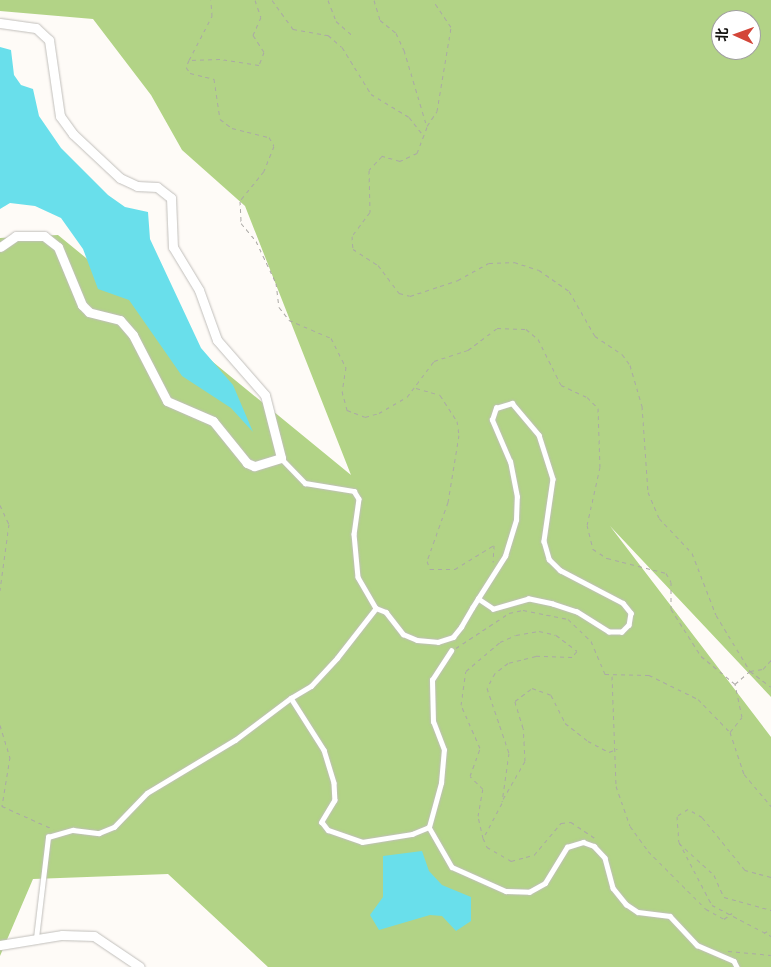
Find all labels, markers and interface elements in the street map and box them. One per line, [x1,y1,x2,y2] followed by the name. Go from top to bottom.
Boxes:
[711,10,761,60] north arrow
[713,27,730,42] text: 北

